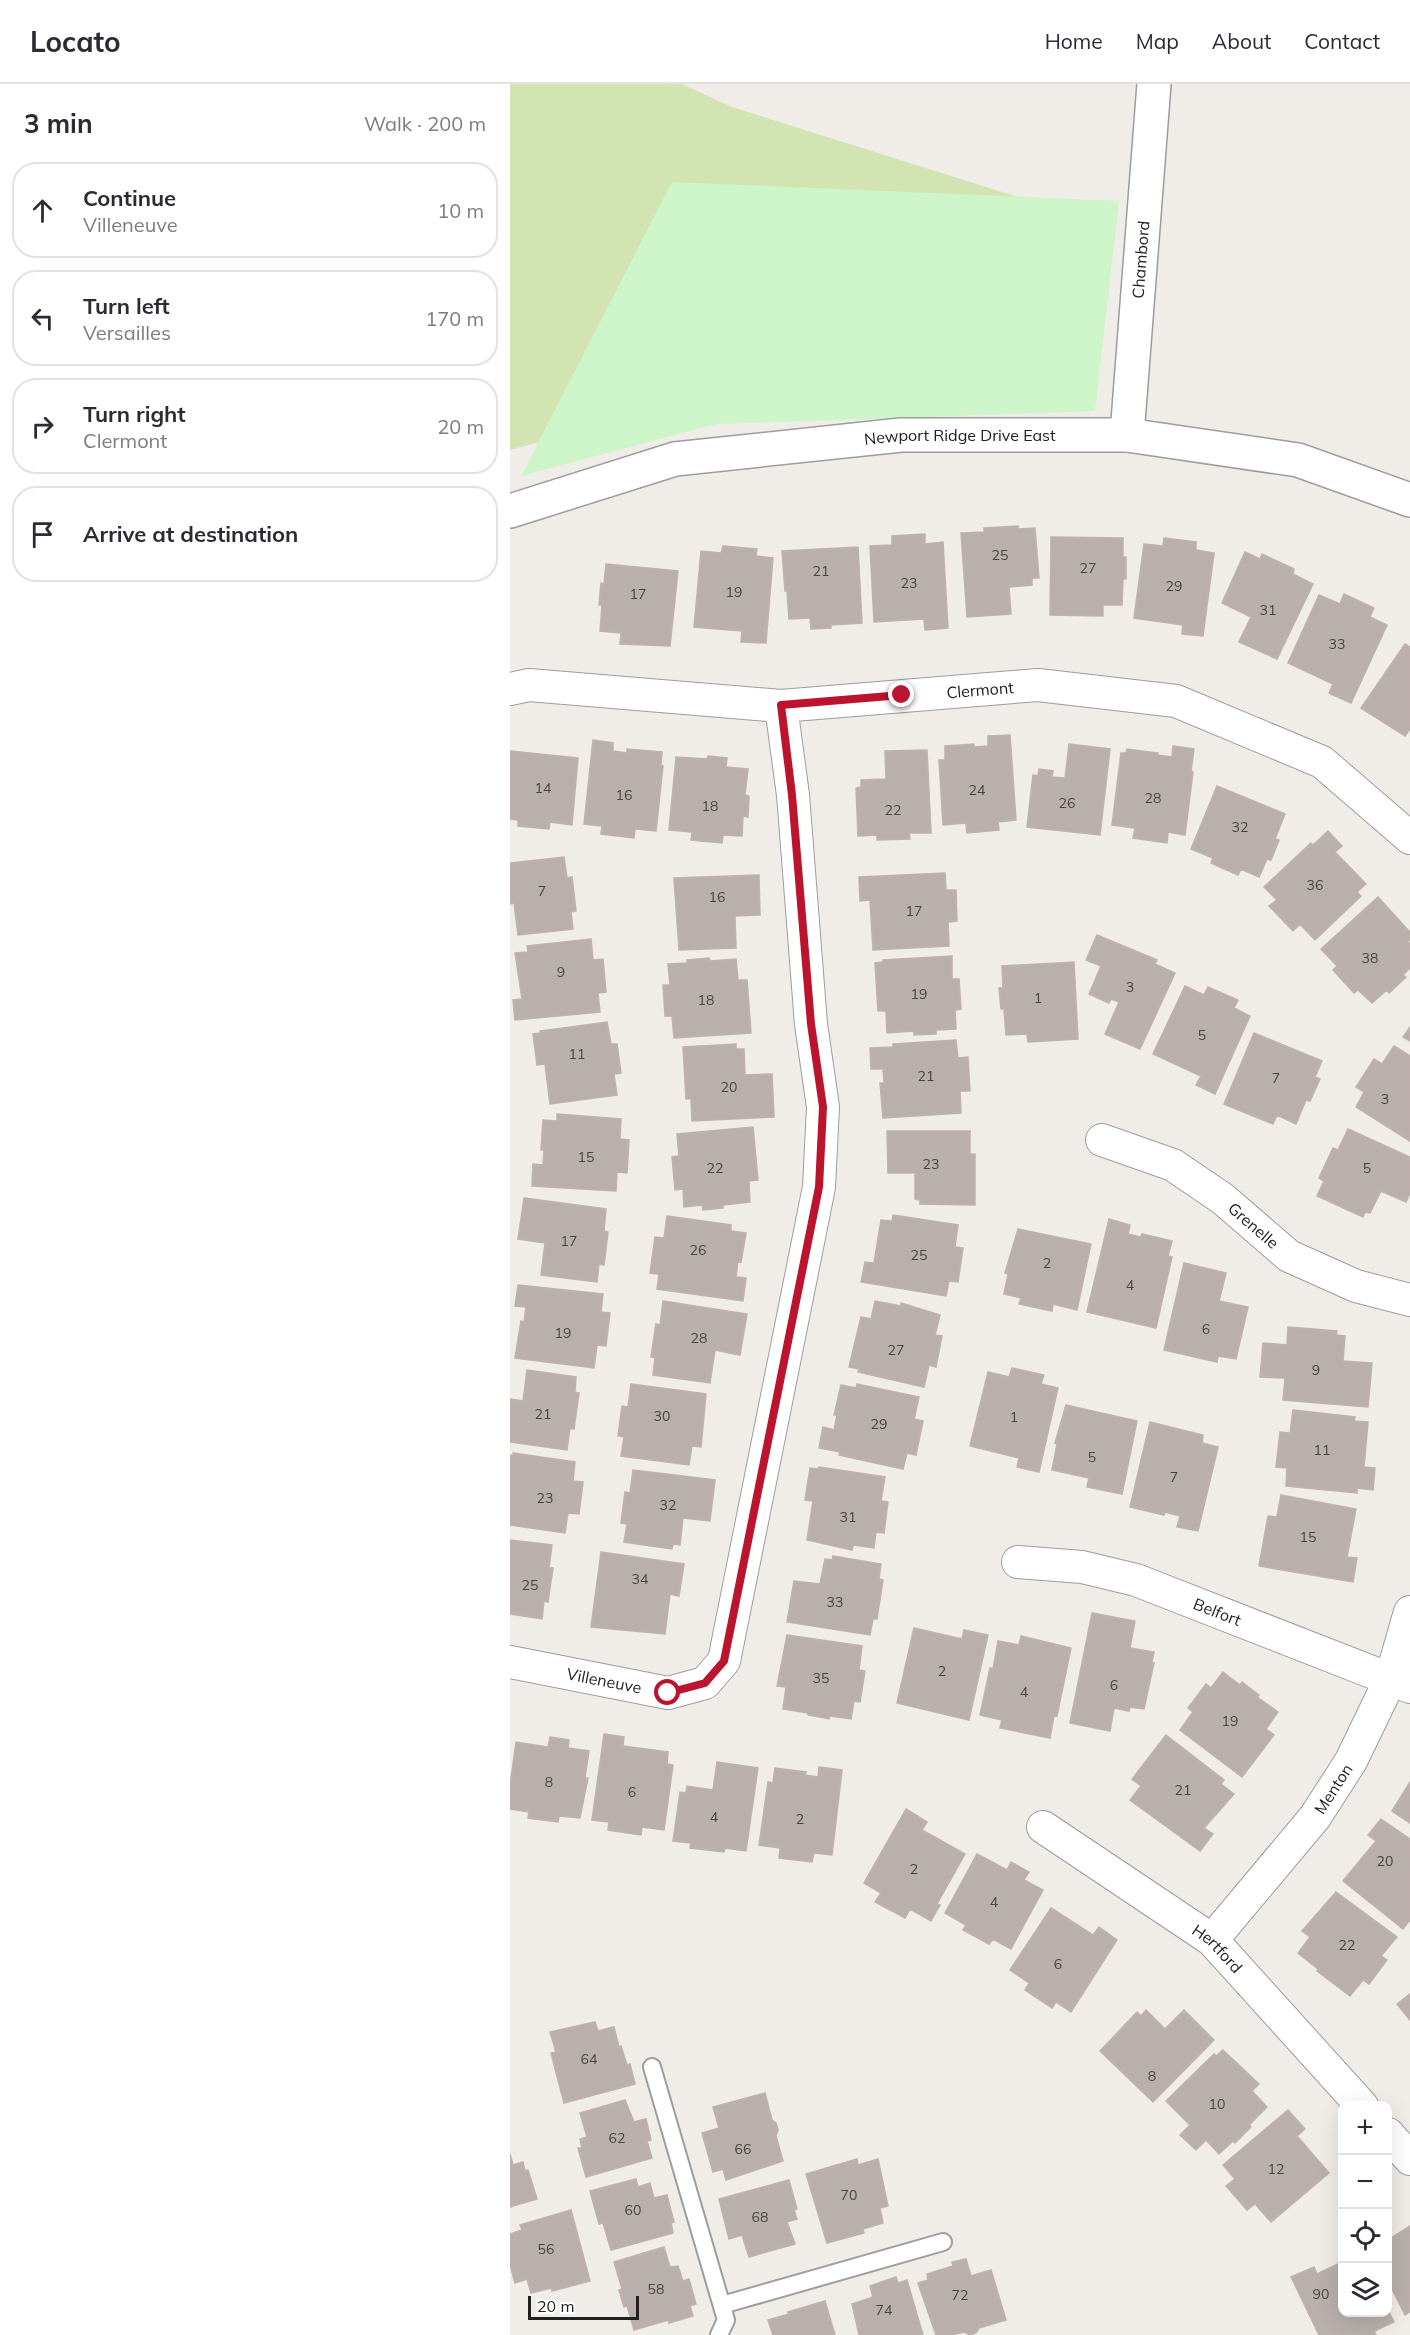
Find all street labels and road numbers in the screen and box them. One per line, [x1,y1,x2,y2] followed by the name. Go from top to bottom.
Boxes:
[1128,220,1153,299] street label: Chambord
[863,425,1056,449] street label: Newport Ridge Drive East
[946,677,1015,702] street label: Clermont
[1224,1198,1283,1253] street label: Grenelle
[1191,1593,1244,1630] street label: Belfort
[565,1663,643,1698] street label: Villeneuve
[1310,1760,1357,1818] street label: Menton
[1189,1920,1247,1977] street label: Hertford

